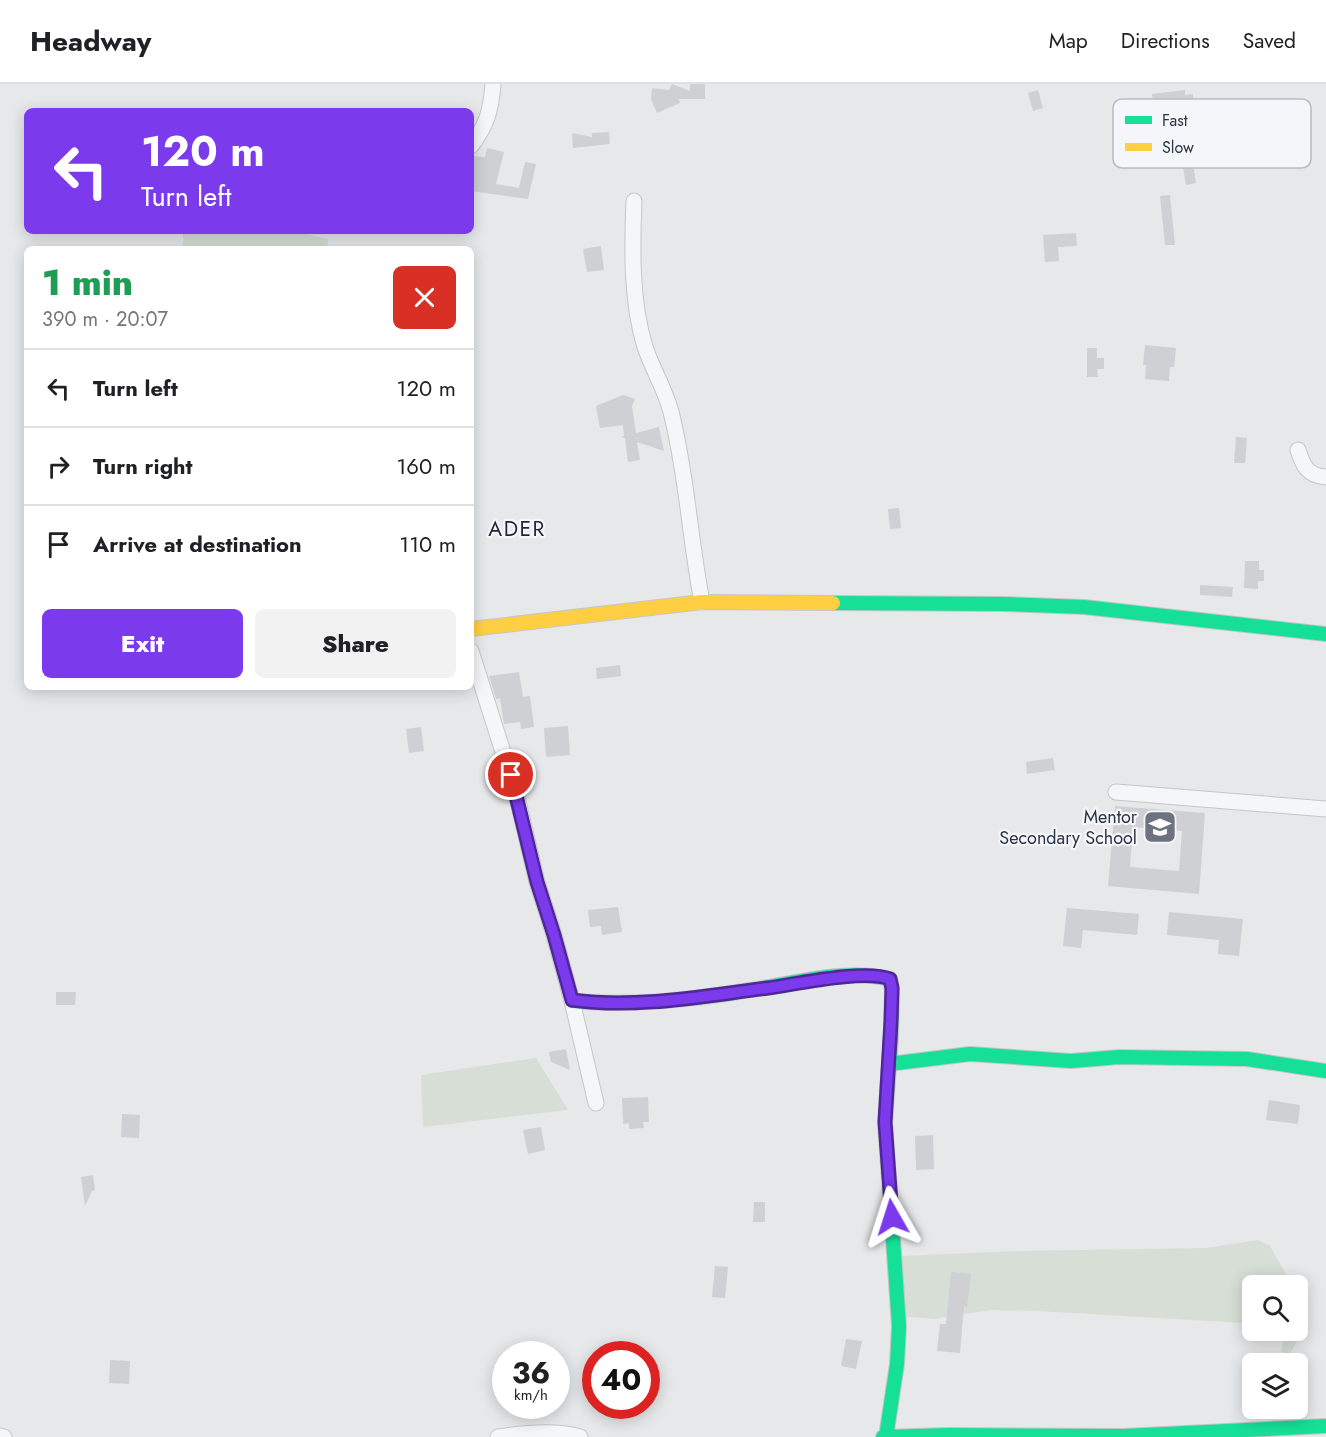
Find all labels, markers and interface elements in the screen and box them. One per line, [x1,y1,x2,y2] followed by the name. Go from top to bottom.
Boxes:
[30,21,151,62] text: Headway
[1049,26,1088,56] text: Map
[1121,26,1210,56] text: Directions
[1243,26,1296,56] text: Saved
[1113,99,1311,168] legend
[1162,109,1188,132] text: Fast
[141,121,265,182] text: 120 m
[42,132,120,210] icon: left
[1162,136,1194,159] text: Slow
[141,177,231,216] text: Turn left
[42,256,133,308] text: 1 min
[393,266,456,329] button: close
[42,305,168,334] text: 390 m · 20:07
[42,372,75,405] icon: left
[93,372,178,404] text: Turn left
[397,372,456,404] text: 120 m
[42,450,75,483] icon: right
[93,450,193,482] text: Turn right
[396,450,456,482] text: 160 m
[488,514,546,544] district label: ADER
[42,528,75,561] icon: arrive
[93,528,302,560] text: Arrive at destination
[399,528,456,560] text: 110 m
[42,609,243,678] button: Exit
[255,609,456,678] button: Share
[485,749,536,800] pin
[494,758,527,791] icon: arrive
[999,804,1138,851] place label: Mentor Secondary School
[1142,809,1178,845] school or university icon: Mentor Secondary School
[860,1185,924,1249] position arrow
[1242,1275,1308,1419] map controls
[1242,1275,1308,1341] button: search
[582,1341,660,1419] speed limit sign: 40
[512,1351,550,1394] text: 36
[1242,1353,1308,1419] button: layers
[514,1384,548,1406] text: km/h

